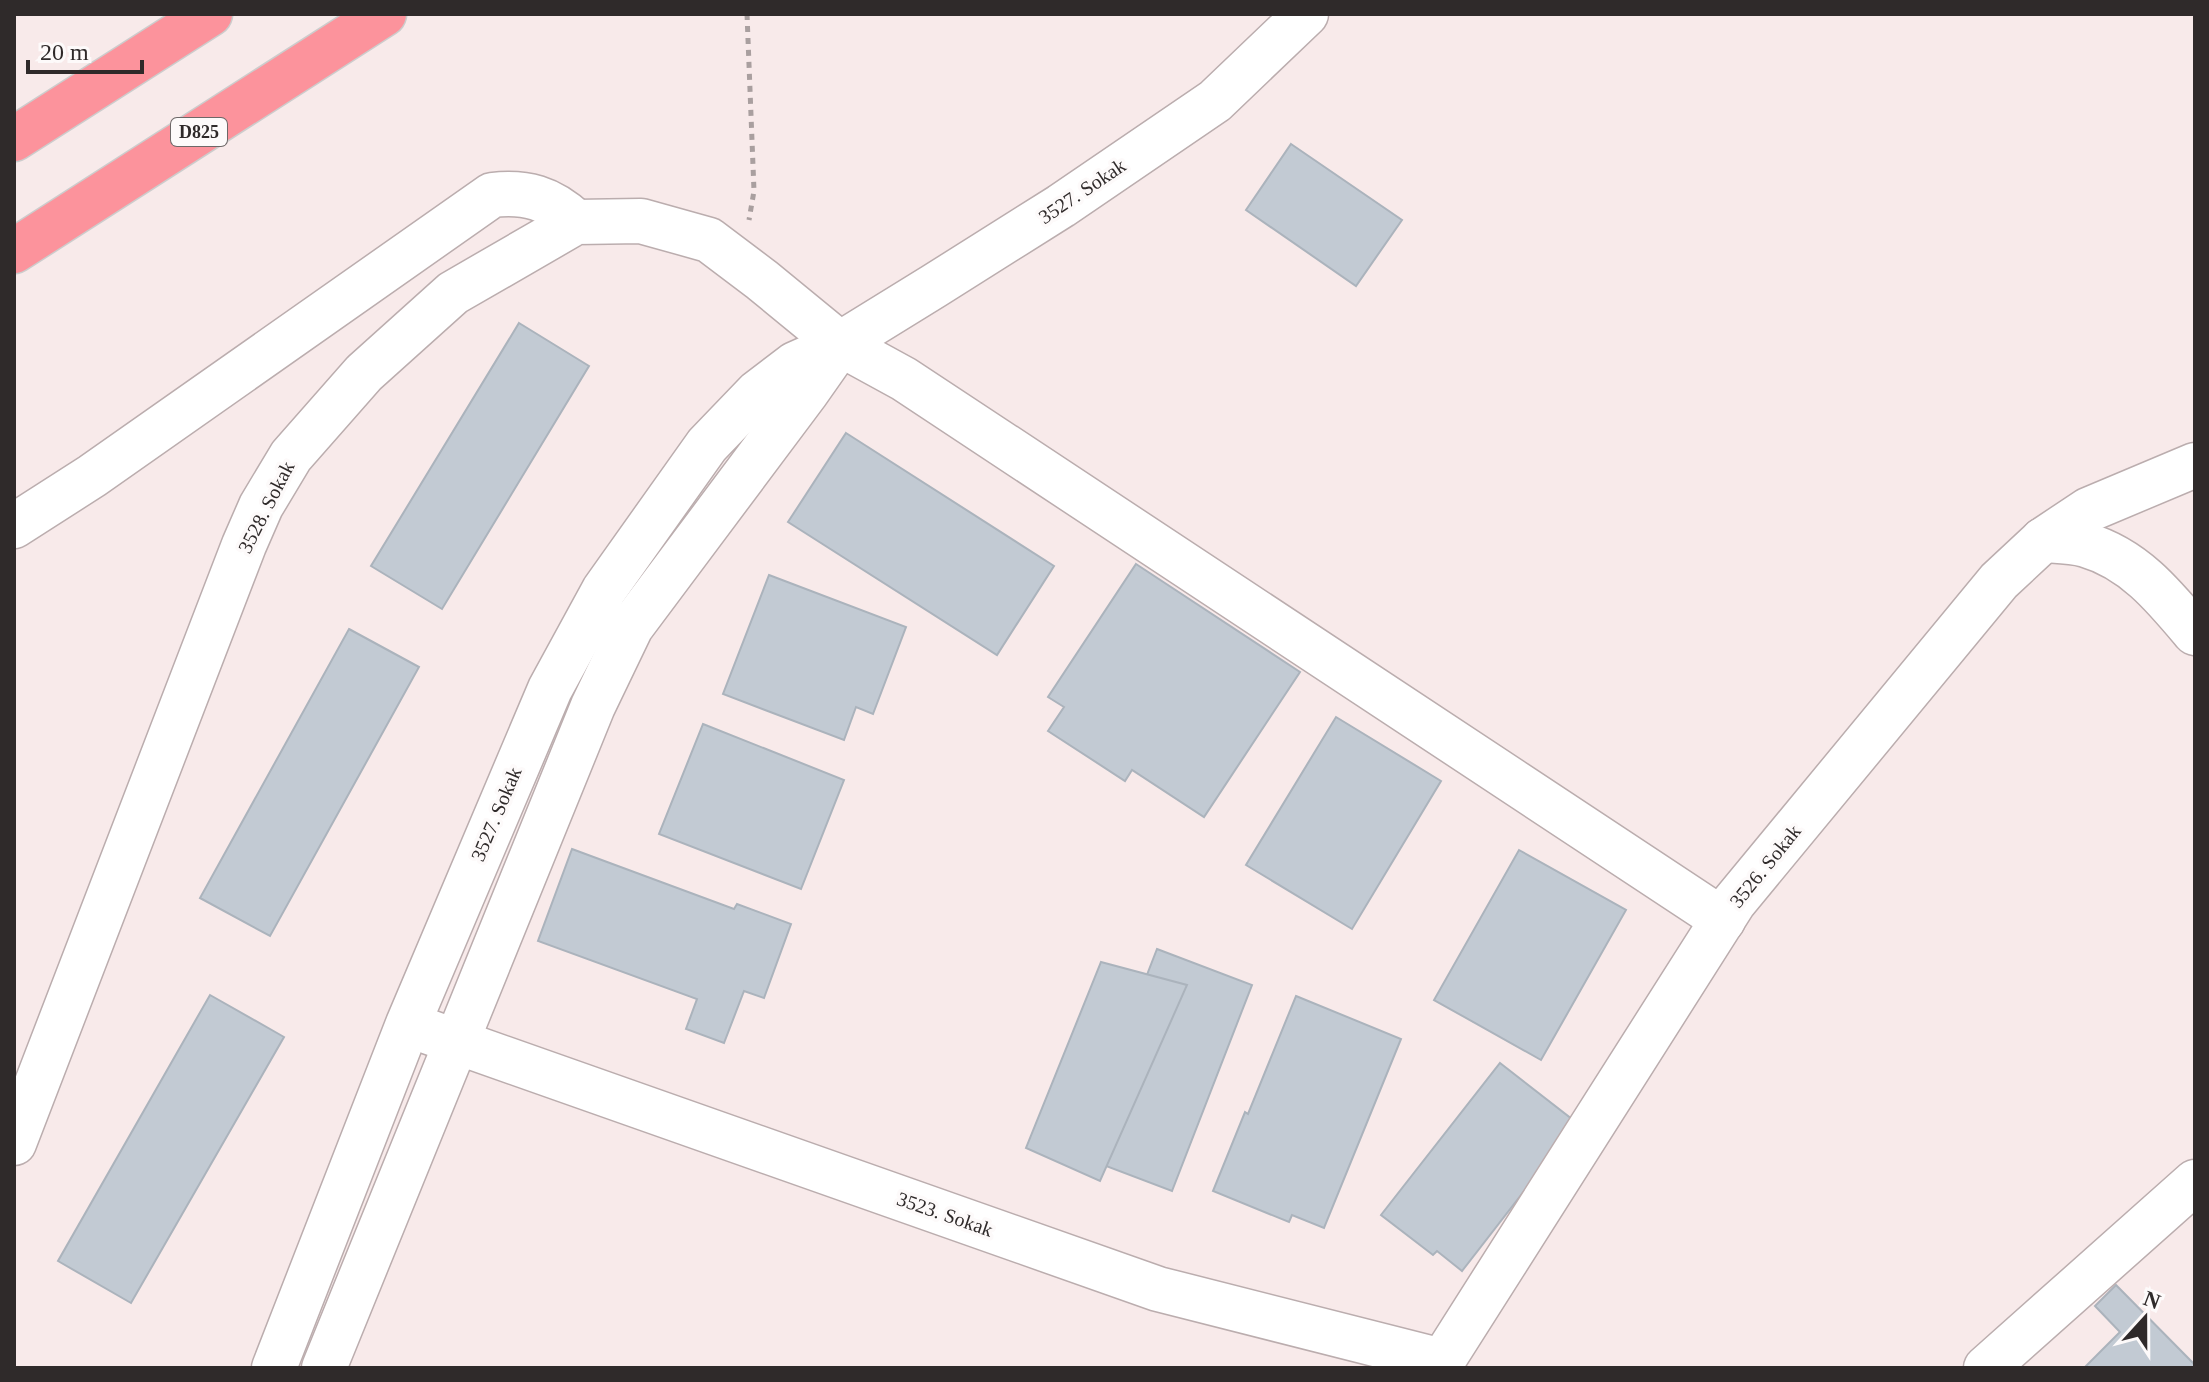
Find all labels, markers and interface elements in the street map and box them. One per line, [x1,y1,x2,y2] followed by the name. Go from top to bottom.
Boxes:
[28,24,142,74] scale bar
[40,39,89,65] text: 20 m
[171,118,227,146] road number: D825
[1034,154,1130,228] street label: 3527. Sokak
[233,457,299,557] street label: 3528. Sokak
[466,764,526,864] street label: 3527. Sokak
[1725,820,1805,912] street label: 3526. Sokak
[894,1187,996,1241] street label: 3523. Sokak
[2105,1278,2185,1358] north arrow
[2140,1285,2164,1314] text: N

